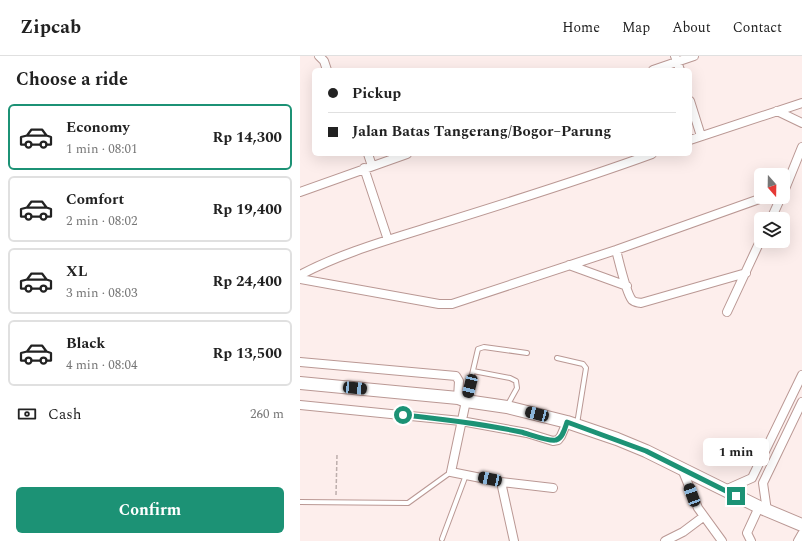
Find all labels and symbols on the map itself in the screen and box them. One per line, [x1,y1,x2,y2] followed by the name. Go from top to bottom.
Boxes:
[754,168,790,204] north arrow
[461,373,479,399] car
[343,381,367,395] car
[524,405,550,423] car
[394,406,412,424] route start
[703,438,769,466] callout: 1 min
[477,471,503,487] car
[682,482,702,508] car
[727,487,745,505] route end

